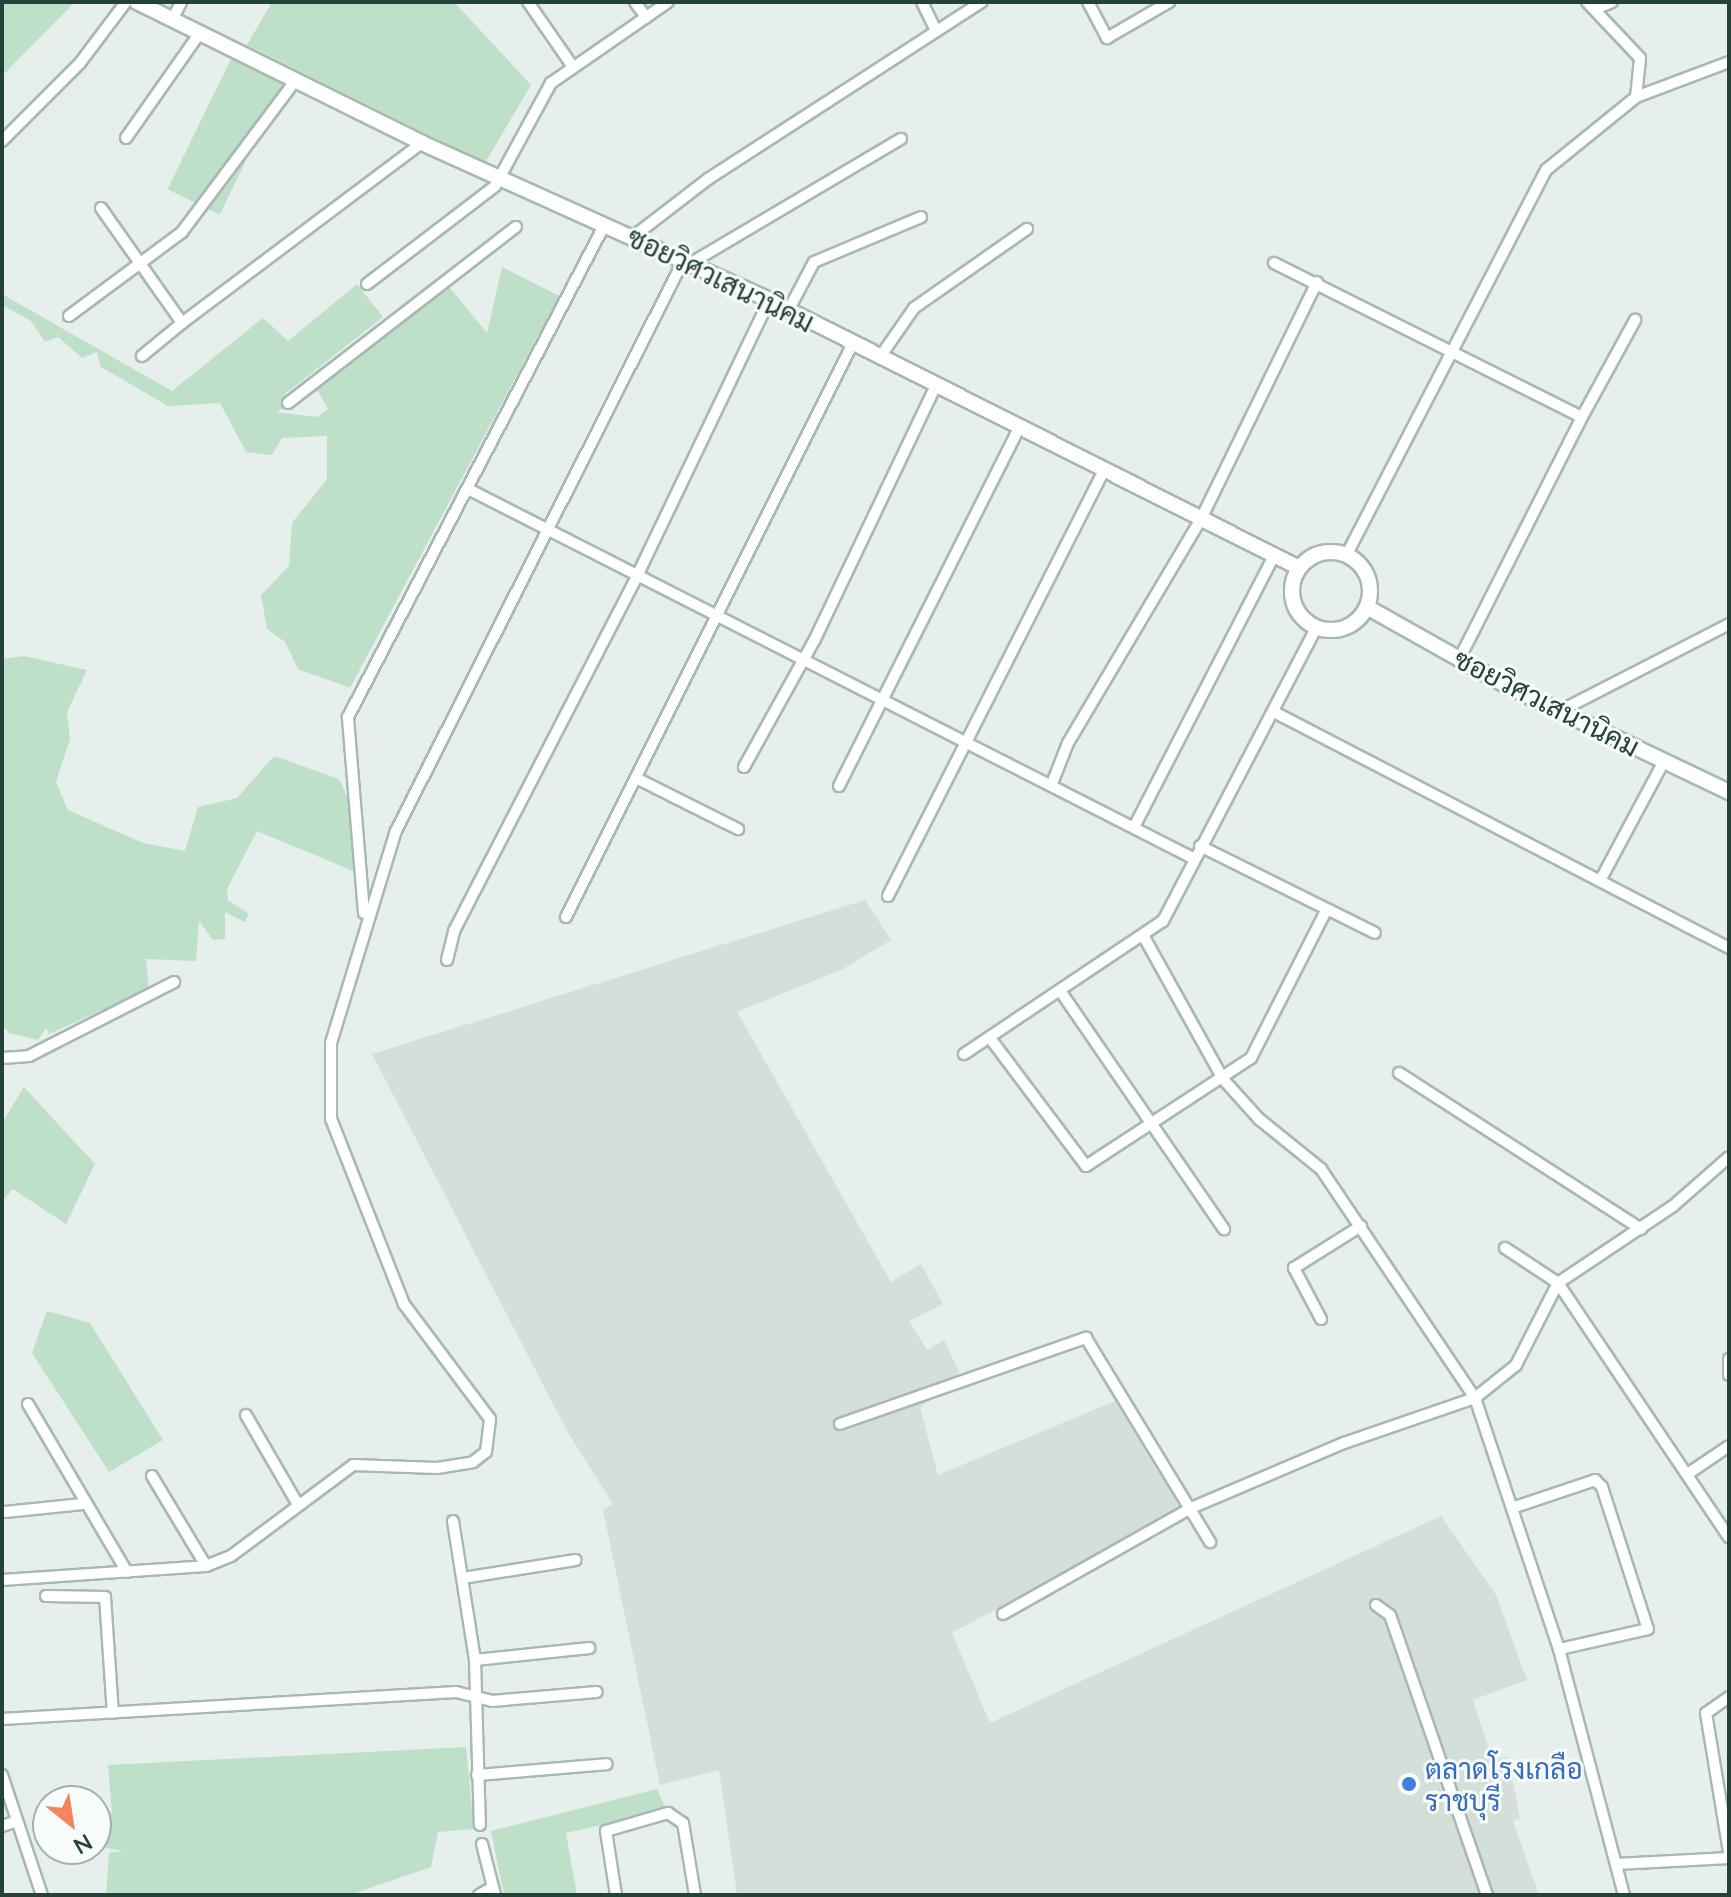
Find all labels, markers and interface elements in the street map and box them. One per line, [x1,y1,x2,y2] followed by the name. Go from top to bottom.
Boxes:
[622,219,820,339] street label: ซอยวิศวเสนานิคม
[1449,641,1645,763] street label: ซอยวิศวเสนานิคม
[1425,1751,1583,1817] place label: ตลาดโรงเกลือ ราชบุรี
[1400,1775,1418,1793] marker: ตลาดโรงเกลือ ราชบุรี
[32,1785,112,1865] north arrow
[69,1829,97,1860] text: N

